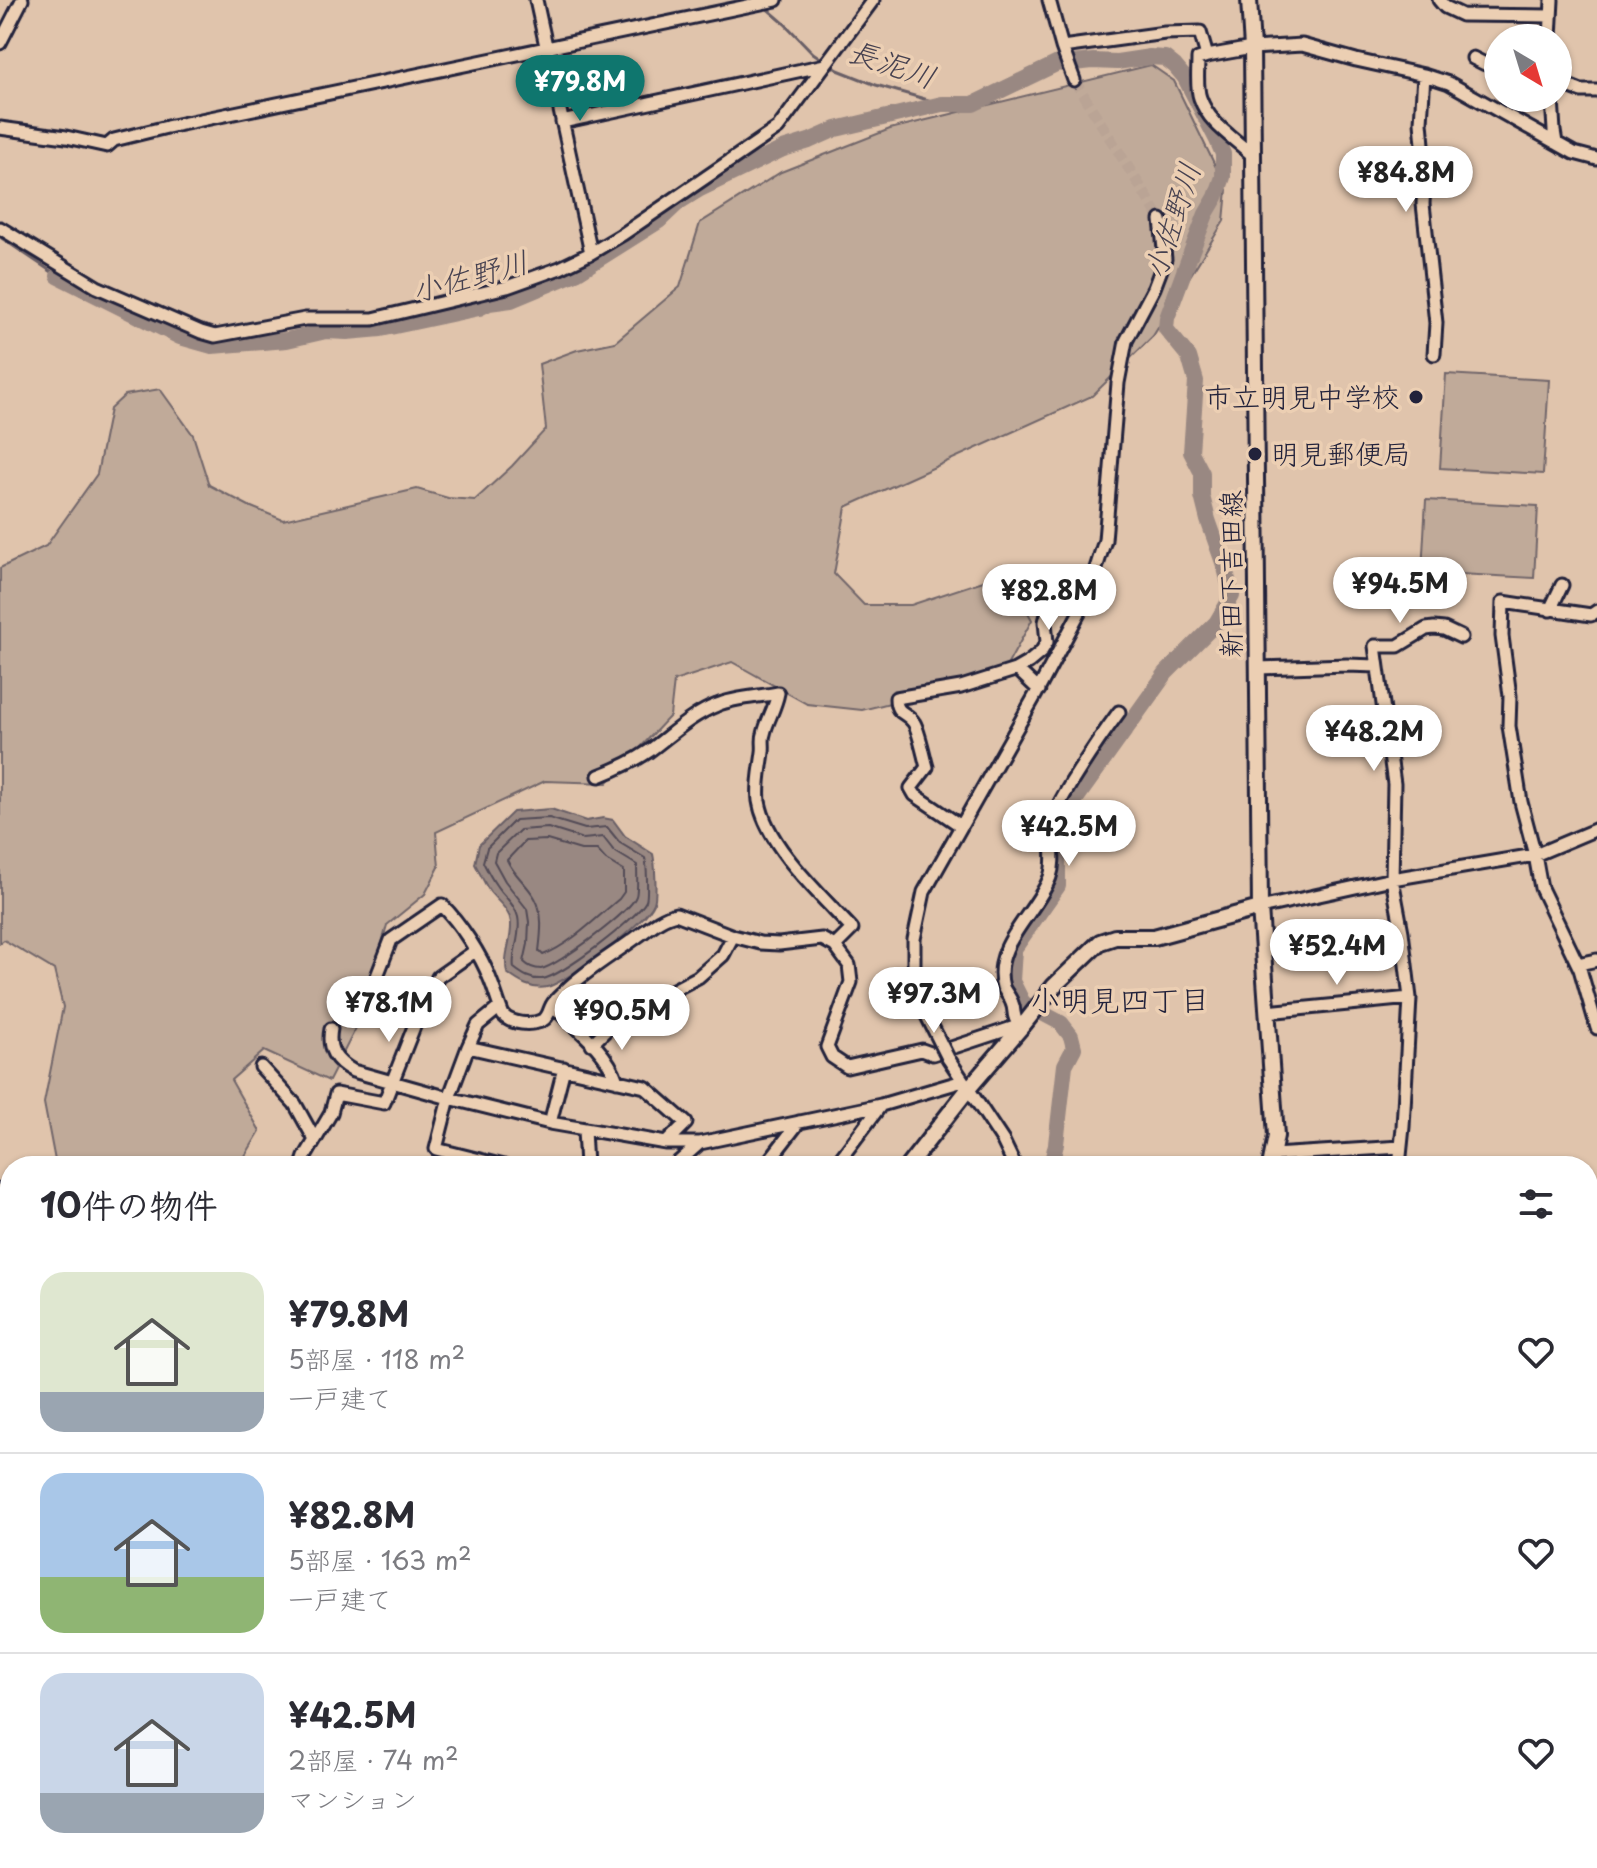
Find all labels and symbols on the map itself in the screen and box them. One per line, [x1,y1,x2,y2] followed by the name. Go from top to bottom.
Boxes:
[1484,24,1572,112] north arrow
[843,27,943,99] water label: 長泥川
[515,55,645,123] pin: ¥79.8M
[1341,146,1471,214] pin: ¥84.8M
[1131,156,1211,284] water label: 小佐野川
[406,237,533,312] water label: 小佐野川
[1204,374,1400,417] place label: 市立明見中学校
[1407,388,1425,406] marker: 市立明見中学校
[1271,431,1411,474] place label: 明見郵便局
[1246,445,1264,463] marker: 明見郵便局
[1208,490,1251,658] street label: 新田下吉田線
[1335,557,1465,625] pin: ¥94.5M
[984,564,1114,632] pin: ¥82.8M
[1309,705,1439,773] pin: ¥48.2M
[1004,800,1134,868] pin: ¥42.5M
[1272,919,1402,987] pin: ¥52.4M
[869,967,999,1035] pin: ¥97.3M
[324,976,454,1044] pin: ¥78.1M
[1030,976,1210,1021] district label: 小明見四丁目
[557,984,687,1052] pin: ¥90.5M

